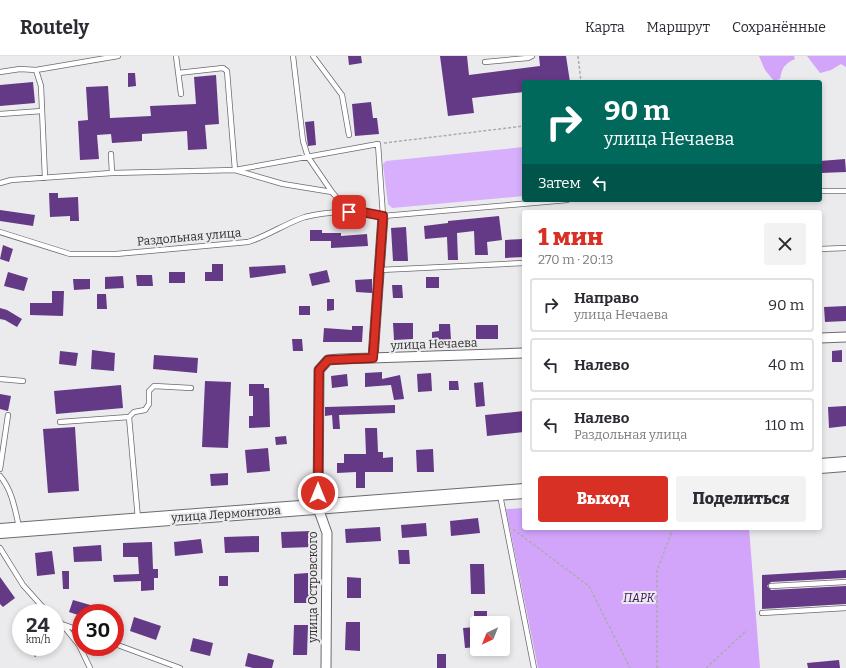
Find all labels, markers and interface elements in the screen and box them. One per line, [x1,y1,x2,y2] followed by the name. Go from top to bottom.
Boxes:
[20,16,89,39] text: Routely
[585,19,625,36] text: Карта
[647,19,710,36] text: Маршрут
[732,19,826,36] text: Сохранённые
[604,94,670,127] text: 90 m
[538,96,590,148] icon: right
[604,128,734,150] text: улица Нечаева
[589,172,611,194] icon: left
[538,174,581,192] text: Затем
[332,195,366,229] pin
[338,201,360,223] icon: arrive
[538,223,603,251] text: 1 мин
[764,223,806,265] button: close
[136,225,242,249] street label: Раздольная улица
[538,252,613,267] text: 270 m · 20:13
[574,289,639,307] text: Направо
[540,294,562,316] icon: right
[768,296,804,314] text: 90 m
[574,307,668,322] text: улица Нечаева
[389,335,478,353] street label: улица Нечаева
[540,354,562,376] icon: left
[574,356,629,374] text: Налево
[768,356,804,374] text: 40 m
[574,409,629,427] text: Налево
[540,414,562,436] icon: left
[765,416,804,434] text: 110 m
[574,427,687,442] text: Раздольная улица
[297,472,339,514] position arrow
[538,476,668,522] button: Выход
[676,476,806,522] button: Поделиться
[170,503,282,525] street label: улица Лермонтова
[306,531,320,644] street label: улица Островского
[623,591,655,605] park label: ПАРК
[72,604,124,656] speed limit sign: 30
[26,613,50,637] text: 24
[470,616,510,656] north arrow
[470,616,510,656] map controls
[26,634,50,646] text: km/h

